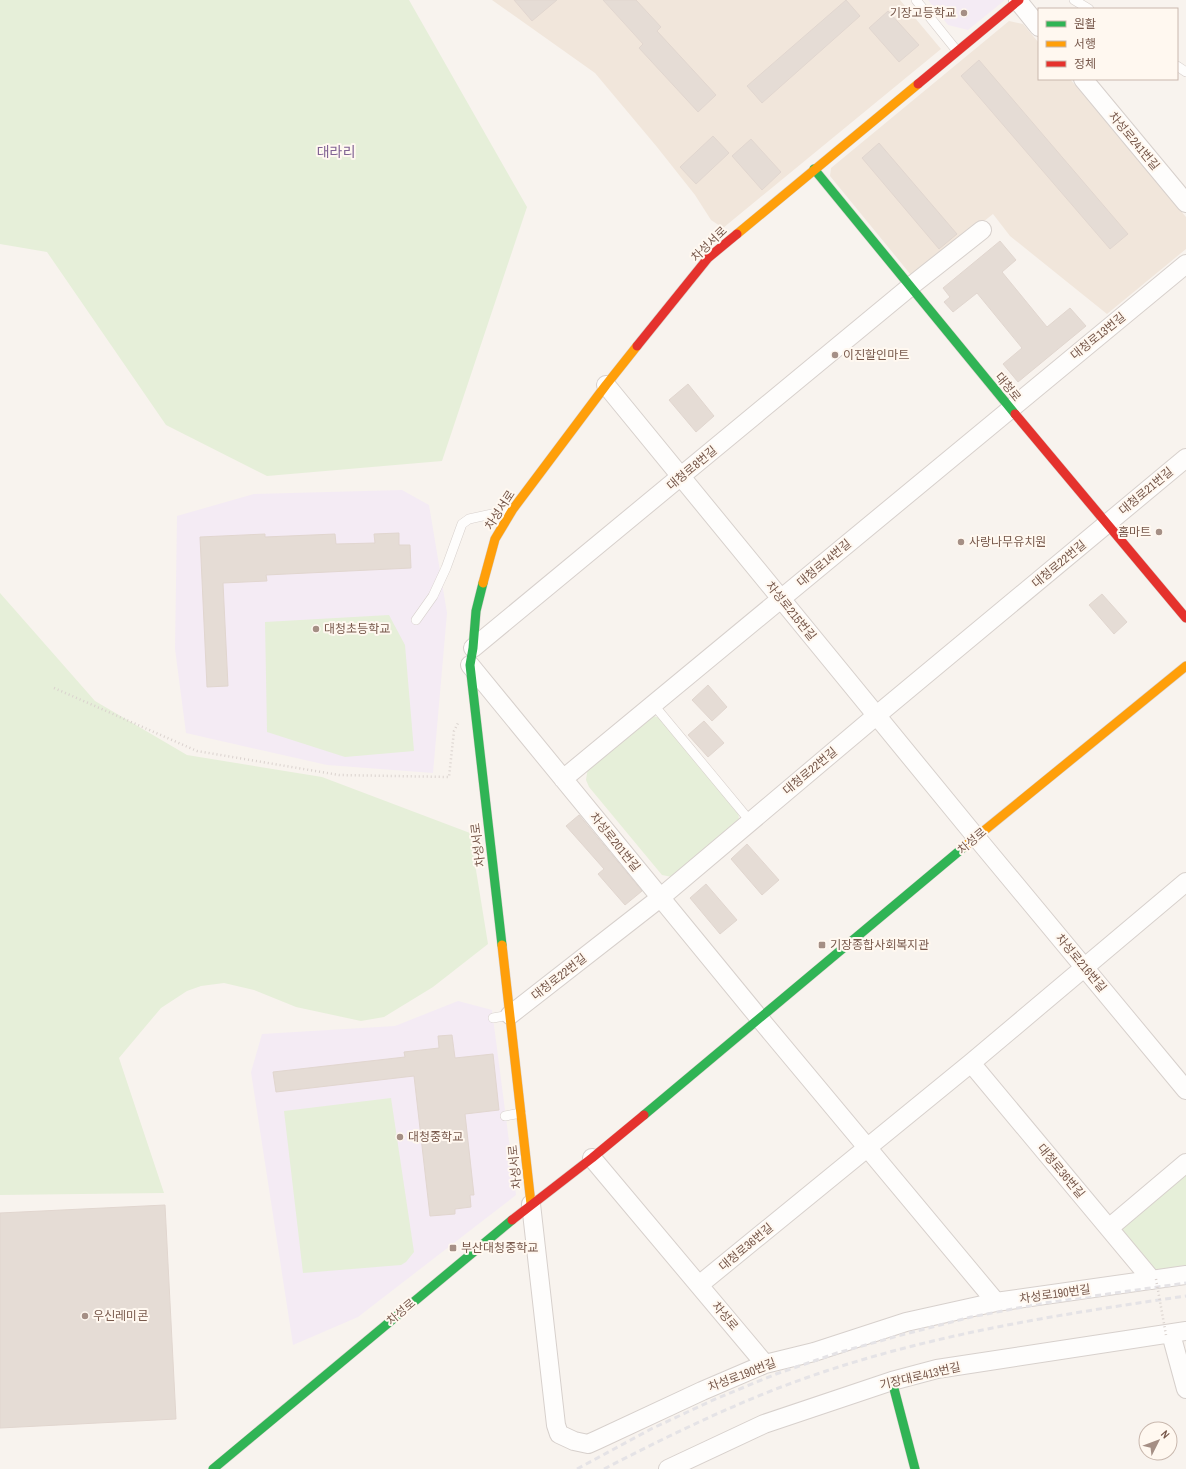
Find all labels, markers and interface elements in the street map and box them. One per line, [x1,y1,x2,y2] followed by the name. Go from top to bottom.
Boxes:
[890,5,956,21] place label: 기장고등학교
[959,8,969,18] marker: 기장고등학교
[1038,8,1178,80] legend
[1074,16,1096,32] text: 원활
[1074,36,1096,52] text: 서행
[1074,56,1096,72] text: 정체
[1105,108,1163,174] street label: 차성로241번길
[317,143,355,161] district label: 대라리
[688,223,730,265] street label: 차성서로
[1067,309,1129,363] street label: 대청로13번길
[843,347,909,363] place label: 이진할인마트
[830,350,840,360] marker: 이진할인마트
[991,369,1025,405] street label: 대청로
[664,442,720,494] street label: 대청로8번길
[1116,464,1176,518] street label: 대청로21번길
[481,487,519,533] street label: 차성서로
[1118,524,1151,540] place label: 홈마트
[1154,527,1164,537] marker: 홈마트
[969,534,1046,550] place label: 사랑나무유치원
[794,536,854,590] street label: 대청로14번길
[956,537,966,547] marker: 사랑나무유치원
[1029,537,1089,591] street label: 대청로22번길
[762,578,820,644] street label: 차성로215번길
[324,621,390,637] place label: 대청초등학교
[311,624,321,634] marker: 대청초등학교
[780,744,840,798] street label: 대청로22번길
[586,809,644,875] street label: 차성로201번길
[467,822,489,868] street label: 차성서로
[954,824,990,858] street label: 차성로
[1052,930,1110,996] street label: 차성로216번길
[830,937,929,953] place label: 기장종합사회복지관
[817,940,827,950] marker: 기장종합사회복지관
[528,950,590,1004] street label: 대청로22번길
[408,1129,463,1145] place label: 대청중학교
[395,1132,405,1142] marker: 대청중학교
[1034,1141,1088,1201] street label: 대청로36번길
[505,1144,525,1190] street label: 차성서로
[716,1220,776,1274] street label: 대청로36번길
[461,1240,538,1256] place label: 부산대청중학교
[448,1243,458,1253] marker: 부산대청중학교
[1018,1281,1092,1307] street label: 차성로190번길
[383,1295,419,1329] street label: 차성로
[708,1298,742,1334] street label: 차성로
[93,1308,148,1324] place label: 우신레미콘
[80,1311,90,1321] marker: 우신레미콘
[706,1355,778,1395] street label: 차성로190번길
[878,1359,962,1393] street label: 기장대로413번길
[1138,1421,1178,1461] north arrow
[1158,1427,1173,1441] text: N

